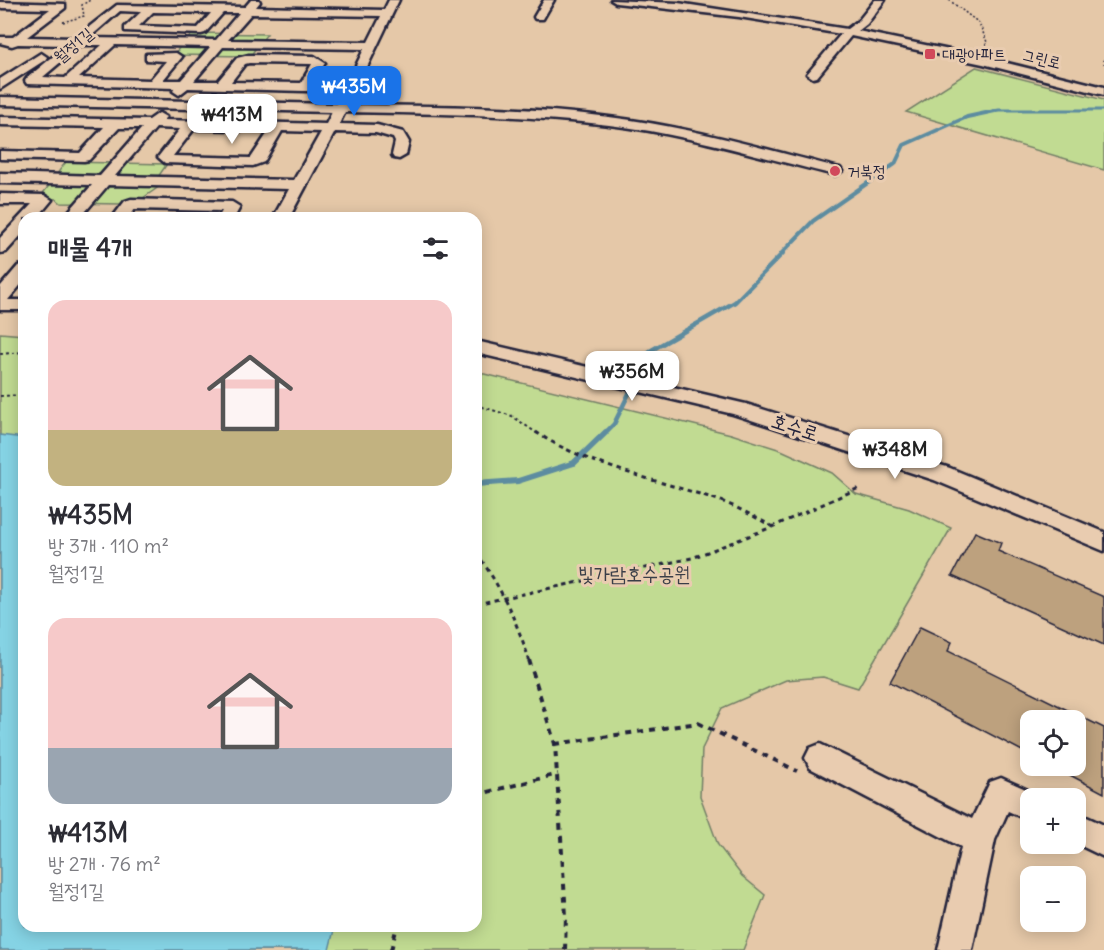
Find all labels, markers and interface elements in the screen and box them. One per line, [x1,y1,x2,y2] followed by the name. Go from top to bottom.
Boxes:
[49,23,97,67] street label: 월정1길
[942,44,1006,64] place label: 대광아파트
[1021,44,1063,72] street label: 그린로
[923,47,937,61] marker: 대광아파트
[312,66,396,117] pin: ₩435M
[321,73,387,98] text: ₩435M
[190,94,274,145] pin: ₩413M
[201,101,263,126] text: ₩413M
[847,161,886,181] place label: 거북정
[828,164,842,178] marker: 거북정
[48,231,132,264] text: 매물 4개
[419,232,452,265] icon: filters
[196,339,304,447] icon: home
[590,351,674,402] pin: ₩356M
[599,358,665,383] text: ₩356M
[768,407,822,446] street label: 호수로
[853,429,937,480] pin: ₩348M
[862,436,928,461] text: ₩348M
[48,498,133,531] text: ₩435M
[48,533,169,558] text: 방 3개 · 110 m²
[48,560,104,585] text: 월정1길
[578,561,690,586] park label: 빛가람호수공원
[196,657,304,765] icon: home
[1020,710,1086,932] map controls
[1020,710,1086,776] button: locate
[1020,788,1086,854] button: +
[48,816,128,849] text: ₩413M
[48,851,161,876] text: 방 2개 · 76 m²
[1020,866,1086,932] button: −
[48,878,104,903] text: 월정1길

